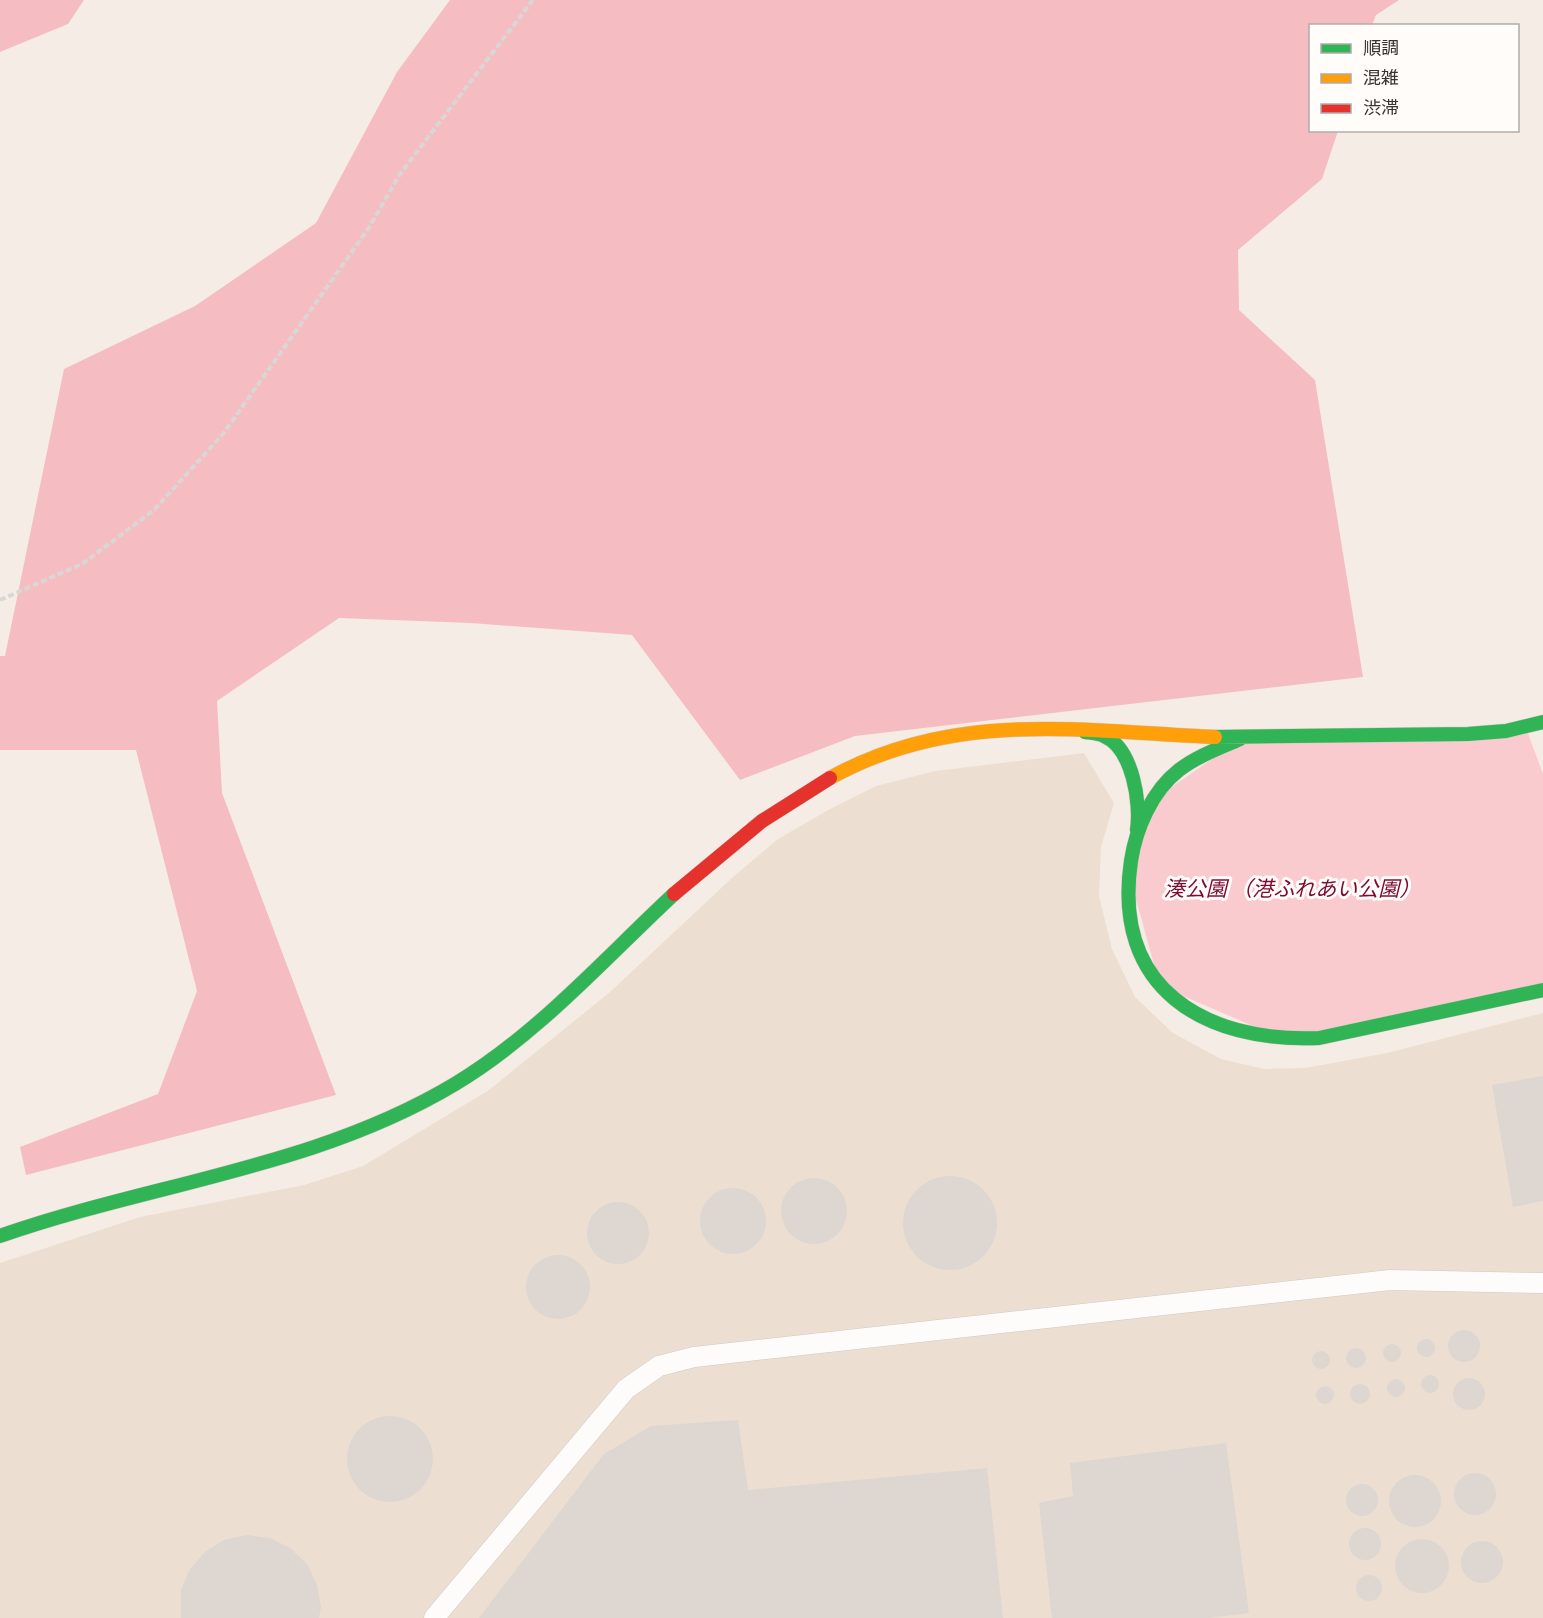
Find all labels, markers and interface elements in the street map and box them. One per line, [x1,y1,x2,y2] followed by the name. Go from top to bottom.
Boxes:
[1309,24,1519,132] legend
[1363,36,1399,59] text: 順調
[1363,66,1399,89] text: 混雑
[1363,96,1399,119] text: 渋滞
[1164,874,1420,902] park label: 湊公園 （港ふれあい公園）

